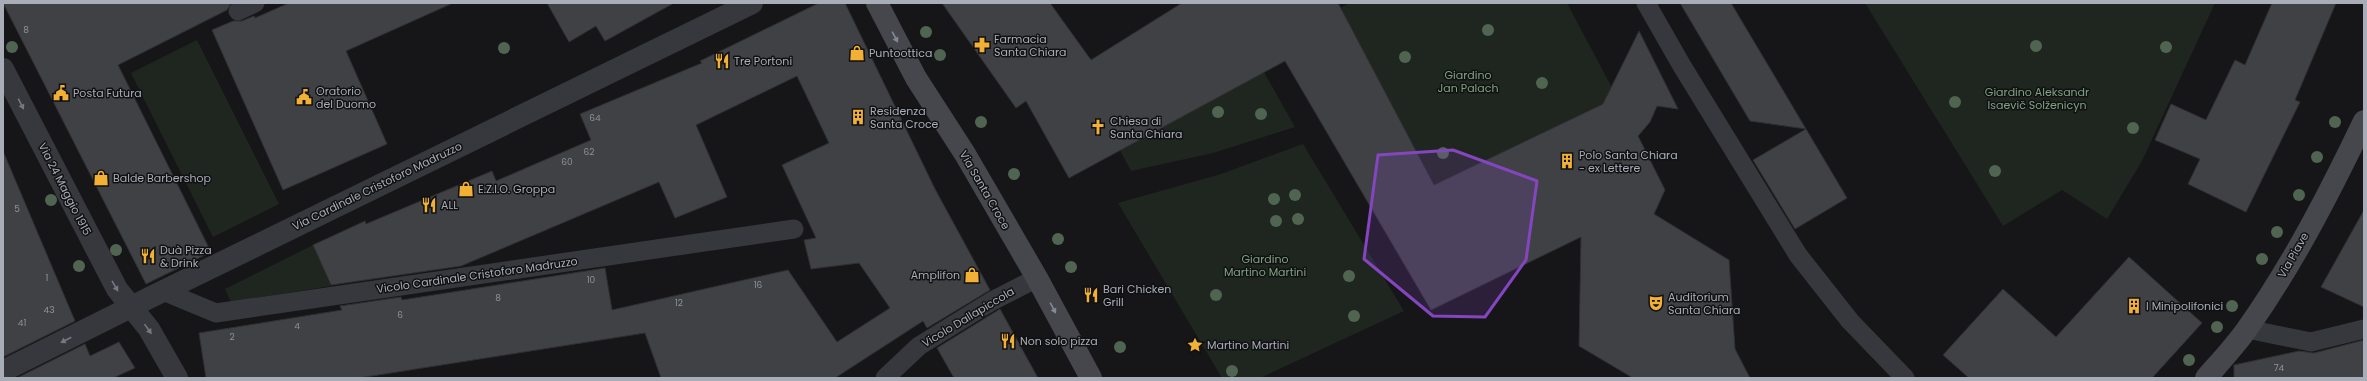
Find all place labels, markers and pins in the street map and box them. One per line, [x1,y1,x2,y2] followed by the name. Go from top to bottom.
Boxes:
[994,31,1067,60] place label: Farmacia Santa Chiara
[973,36,991,54] pharmacy icon: Farmacia Santa Chiara
[848,44,866,62] shop icon: Puntoottica
[869,45,932,61] place label: Puntoottica
[713,52,731,70] restaurant icon: Tre Portoni
[734,53,792,69] place label: Tre Portoni
[316,83,376,112] place label: Oratorio del Duomo
[52,84,70,102] public building icon: Posta Futura
[73,85,142,101] place label: Posta Futura
[295,88,313,106] public building icon: Oratorio del Duomo
[870,103,939,132] place label: Residenza Santa Croce
[849,108,867,126] building icon: Residenza Santa Croce
[1110,113,1183,142] place label: Chiesa di Santa Chiara
[1089,118,1107,136] church icon: Chiesa di Santa Chiara
[1579,147,1678,176] place label: Polo Santa Chiara - ex Lettere
[1558,152,1576,170] building icon: Polo Santa Chiara - ex Lettere
[92,169,110,187] shop icon: Balde Barbershop
[113,170,211,186] place label: Balde Barbershop
[457,180,475,198] shop icon: E.Z.I.O. Groppa
[478,181,555,197] place label: E.Z.I.O. Groppa
[420,196,438,214] restaurant icon: ALL
[441,197,458,213] place label: ALL
[160,242,212,271] place label: Duà Pizza & Drink
[139,247,157,265] restaurant icon: Duà Pizza & Drink
[963,266,981,284] shop icon: Amplifon
[911,267,960,283] place label: Amplifon
[1103,281,1171,310] place label: Bari Chicken Grill
[1082,286,1100,304] restaurant icon: Bari Chicken Grill
[1668,289,1741,318] place label: Auditorium Santa Chiara
[1647,294,1665,312] theatre icon: Auditorium Santa Chiara
[2125,297,2143,315] building icon: I Minipolifonici
[2146,298,2224,314] place label: I Minipolifonici
[999,332,1017,350] restaurant icon: Non solo pizza
[1020,333,1098,349] place label: Non solo pizza
[1186,336,1204,354] place icon: Martino Martini
[1207,337,1289,353] place label: Martino Martini

